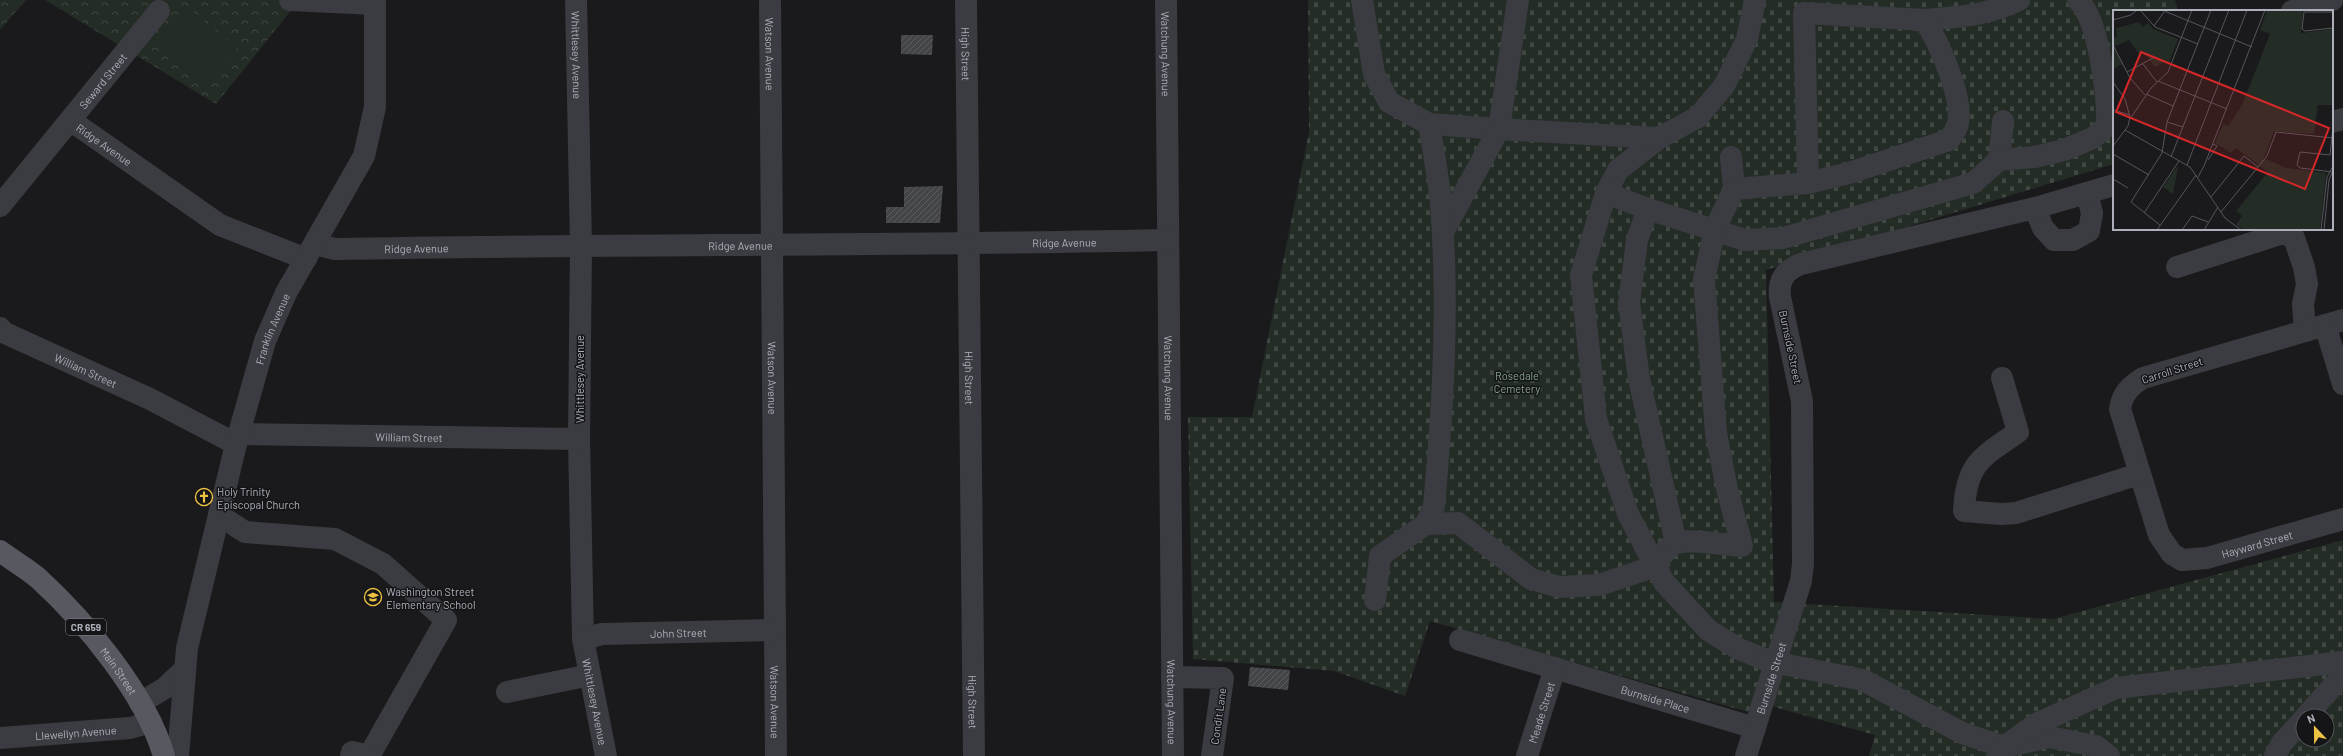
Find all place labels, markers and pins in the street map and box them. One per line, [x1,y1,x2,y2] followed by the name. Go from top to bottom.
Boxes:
[217,485,300,511] place label: Holy Trinity Episcopal Church
[194,487,214,507] church icon: Holy Trinity Episcopal Church
[386,585,476,611] place label: Washington Street Elementary School
[363,587,383,607] school or university icon: Washington Street Elementary School

